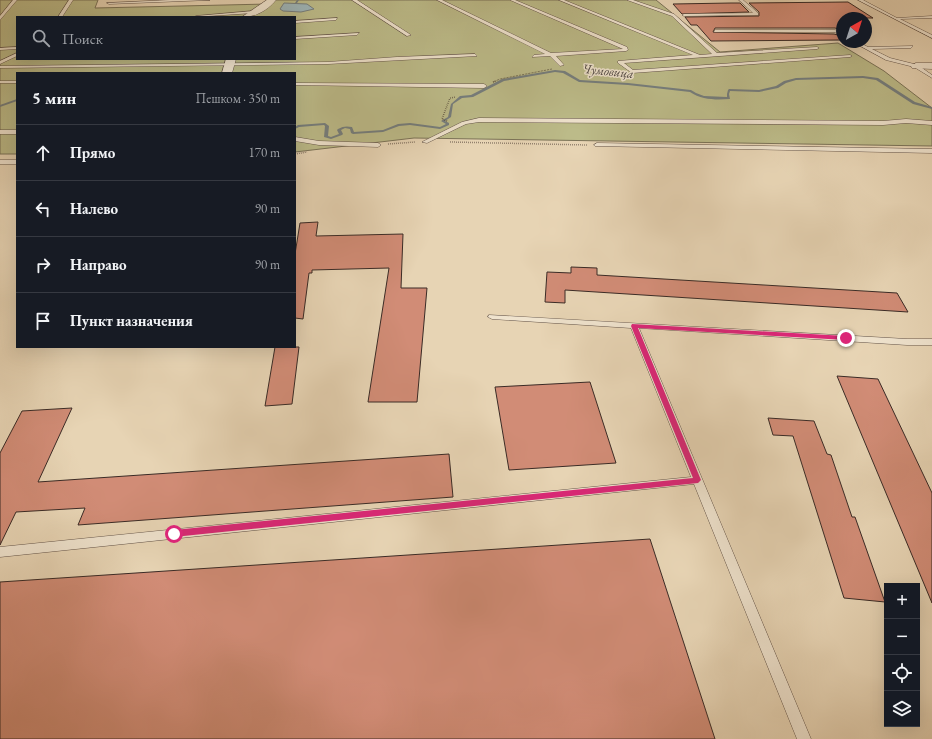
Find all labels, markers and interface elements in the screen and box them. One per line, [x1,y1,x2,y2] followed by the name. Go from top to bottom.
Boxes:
[836,12,872,48] north arrow
[16,16,296,60] search box
[30,27,52,49] icon: search
[62,29,103,48] text: Поиск
[582,60,634,82] water label: Чумовица
[32,87,76,109] text: 5 мин
[196,90,280,107] text: Пешком · 350 m
[32,142,54,164] icon: ahead
[70,143,115,162] text: Прямо
[249,144,280,161] text: 170 m
[32,198,54,220] icon: left
[70,199,118,218] text: Налево
[255,200,280,217] text: 90 m
[32,254,54,276] icon: right
[70,255,127,274] text: Направо
[255,256,280,273] text: 90 m
[32,310,54,332] icon: arrive
[70,311,193,330] text: Пункт назначения
[837,329,855,347] route end
[165,525,183,543] route start
[884,583,920,727] map controls
[884,583,920,619] button: +
[884,619,920,655] button: −
[884,655,920,691] button: locate
[884,691,920,727] button: layers

